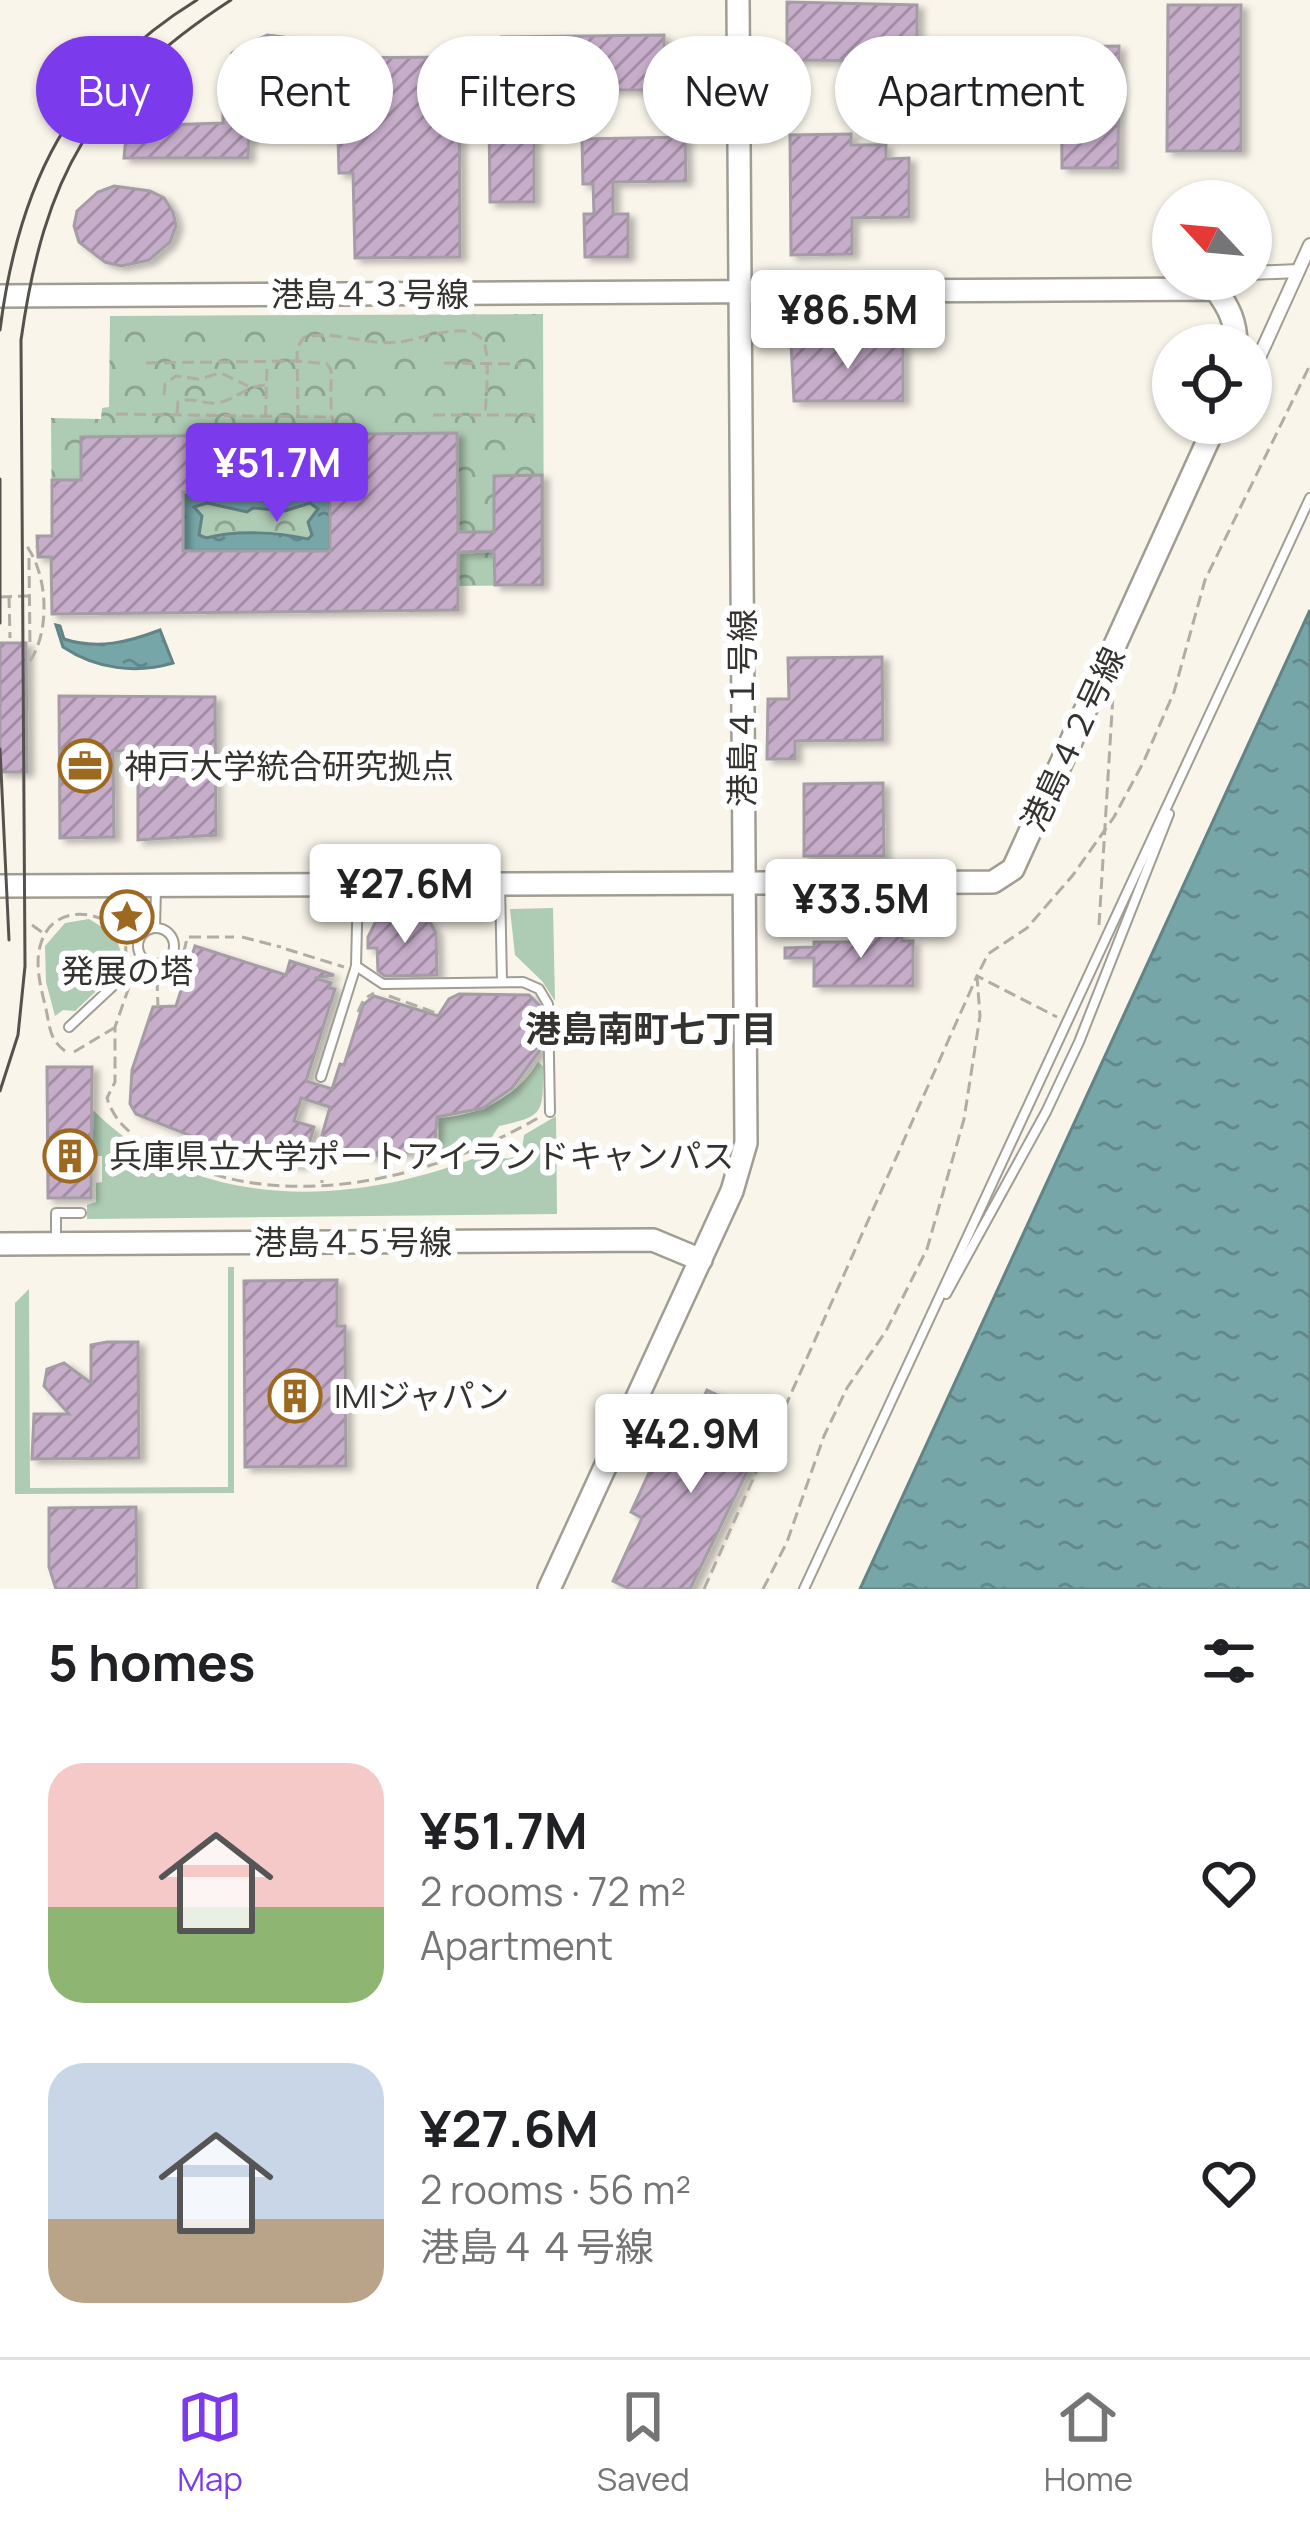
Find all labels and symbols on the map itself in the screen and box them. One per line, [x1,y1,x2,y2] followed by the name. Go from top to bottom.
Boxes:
[1152,180,1272,300] north arrow
[750,270,946,372] pin: ¥86.5M
[271,271,469,316] street label: 港島４３号線
[179,423,375,525] pin: ¥51.7M
[719,609,764,807] street label: 港島４１号線
[1010,640,1135,838] street label: 港島４２号線
[57,738,113,794] office icon: 神戸大学統合研究拠点
[124,743,454,788] place label: 神戸大学統合研究拠点
[307,844,503,946] pin: ¥27.6M
[763,859,959,961] pin: ¥33.5M
[99,889,155,945] place icon: 発展の塔
[61,948,193,993] place label: 発展の塔
[525,1004,777,1053] district label: 港島南町七丁目
[42,1128,98,1184] building icon: 兵庫県立大学ポートアイランドキャンパス
[109,1133,734,1178] place label: 兵庫県立大学ポートアイランドキャンパス
[254,1219,452,1264] street label: 港島４５号線
[267,1368,323,1424] building icon: IMIジャパン
[334,1373,509,1418] place label: IMIジャパン
[593,1394,789,1496] pin: ¥42.9M

